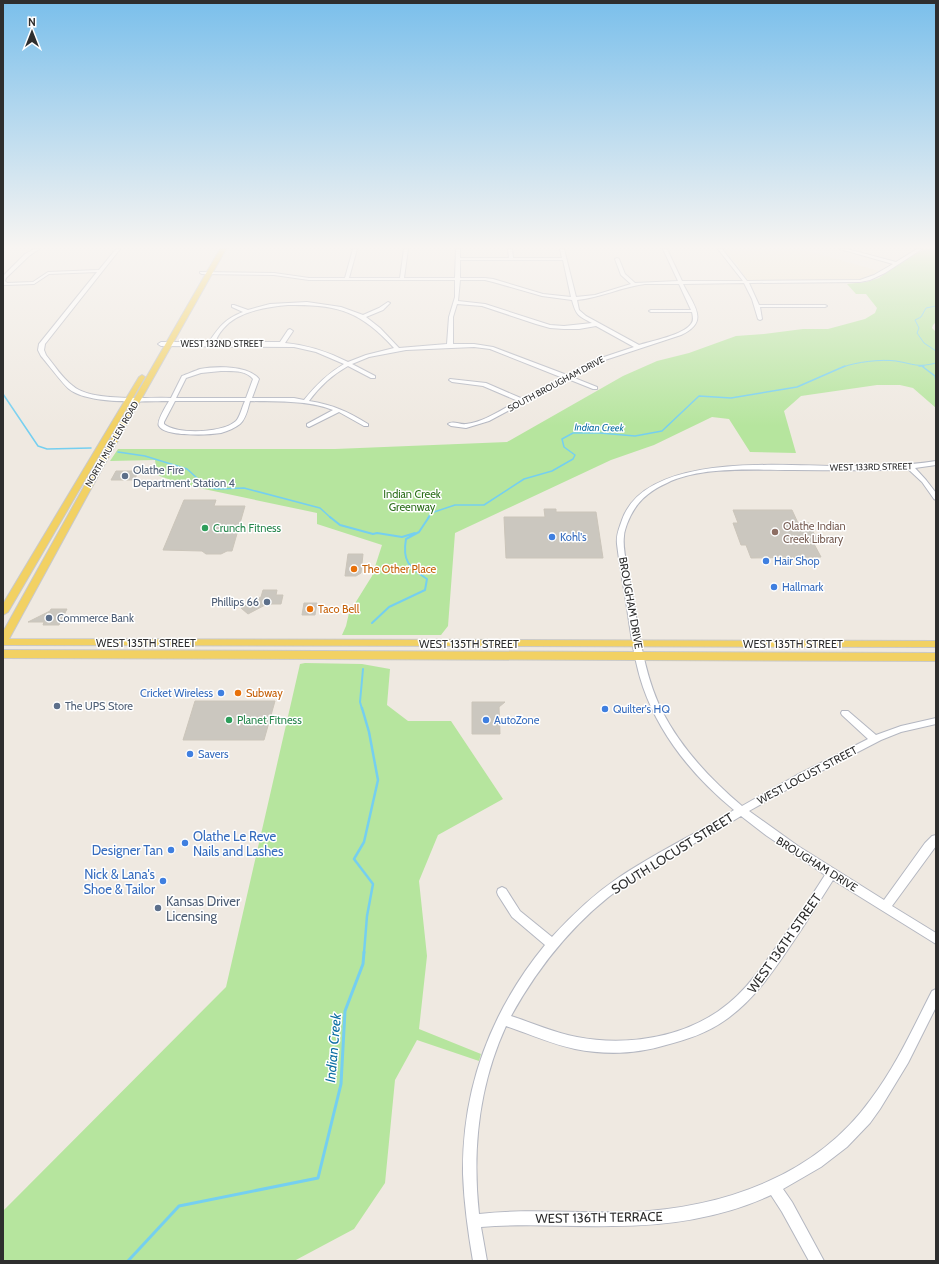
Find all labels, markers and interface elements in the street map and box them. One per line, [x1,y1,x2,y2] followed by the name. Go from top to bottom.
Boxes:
[12,12,52,52] north arrow
[28,15,36,29] text: N
[180,338,264,349] street label: WEST 132ND STREET
[505,353,606,414] street label: SOUTH BROUGHAM DRIVE
[83,399,141,488] street label: NORTH MUR-LEN ROAD
[574,421,625,434] water label: Indian Creek
[830,460,913,473] street label: WEST 133RD STREET
[133,463,236,490] place label: Olathe Fire Department Station 4
[120,471,130,481] marker: Olathe Fire Department Station 4
[383,487,441,514] park label: Indian Creek Greenway
[783,519,846,546] place label: Olathe Indian Creek Library
[213,521,282,535] place label: Crunch Fitness
[200,523,210,533] marker: Crunch Fitness
[770,527,780,537] marker: Olathe Indian Creek Library
[560,530,587,544] place label: Kohl's
[547,532,557,542] marker: Kohl's
[774,554,820,568] place label: Hair Shop
[616,556,646,650] street label: BROUGHAM DRIVE
[761,556,771,566] marker: Hair Shop
[362,562,437,576] place label: The Other Place
[349,564,359,574] marker: The Other Place
[782,580,824,594] place label: Hallmark
[769,582,779,592] marker: Hallmark
[211,595,259,609] place label: Phillips 66
[262,597,272,607] marker: Phillips 66
[318,602,360,616] place label: Taco Bell
[305,604,315,614] marker: Taco Bell
[57,611,134,625] place label: Commerce Bank
[44,613,54,623] marker: Commerce Bank
[96,636,196,650] street label: WEST 135TH STREET
[419,637,519,651] street label: WEST 135TH STREET
[743,637,843,651] street label: WEST 135TH STREET
[140,686,213,700] place label: Cricket Wireless
[246,686,283,700] place label: Subway
[216,688,226,698] marker: Cricket Wireless
[233,688,243,698] marker: Subway
[65,699,133,713] place label: The UPS Store
[52,701,62,711] marker: The UPS Store
[613,702,670,716] place label: Quilter's HQ
[600,704,610,714] marker: Quilter's HQ
[237,713,302,727] place label: Planet Fitness
[494,713,540,727] place label: AutoZone
[224,715,234,725] marker: Planet Fitness
[481,715,491,725] marker: AutoZone
[755,743,860,807] street label: WEST LOCUST STREET
[198,747,229,761] place label: Savers
[185,749,195,759] marker: Savers
[608,809,736,897] street label: SOUTH LOCUST STREET
[193,828,284,859] place label: Olathe Le Reve Nails and Lashes
[774,833,860,895] street label: BROUGHAM DRIVE
[180,838,190,848] marker: Olathe Le Reve Nails and Lashes
[92,842,163,858] place label: Designer Tan
[166,845,176,855] marker: Designer Tan
[83,866,156,897] place label: Nick & Lana's Shoe & Tailor
[158,876,168,886] marker: Nick & Lana's Shoe & Tailor
[744,890,824,996] street label: WEST 136TH STREET
[166,893,241,924] place label: Kansas Driver Licensing
[153,903,163,913] marker: Kansas Driver Licensing
[321,1012,345,1083] water label: Indian Creek
[535,1208,663,1226] street label: WEST 136TH TERRACE

